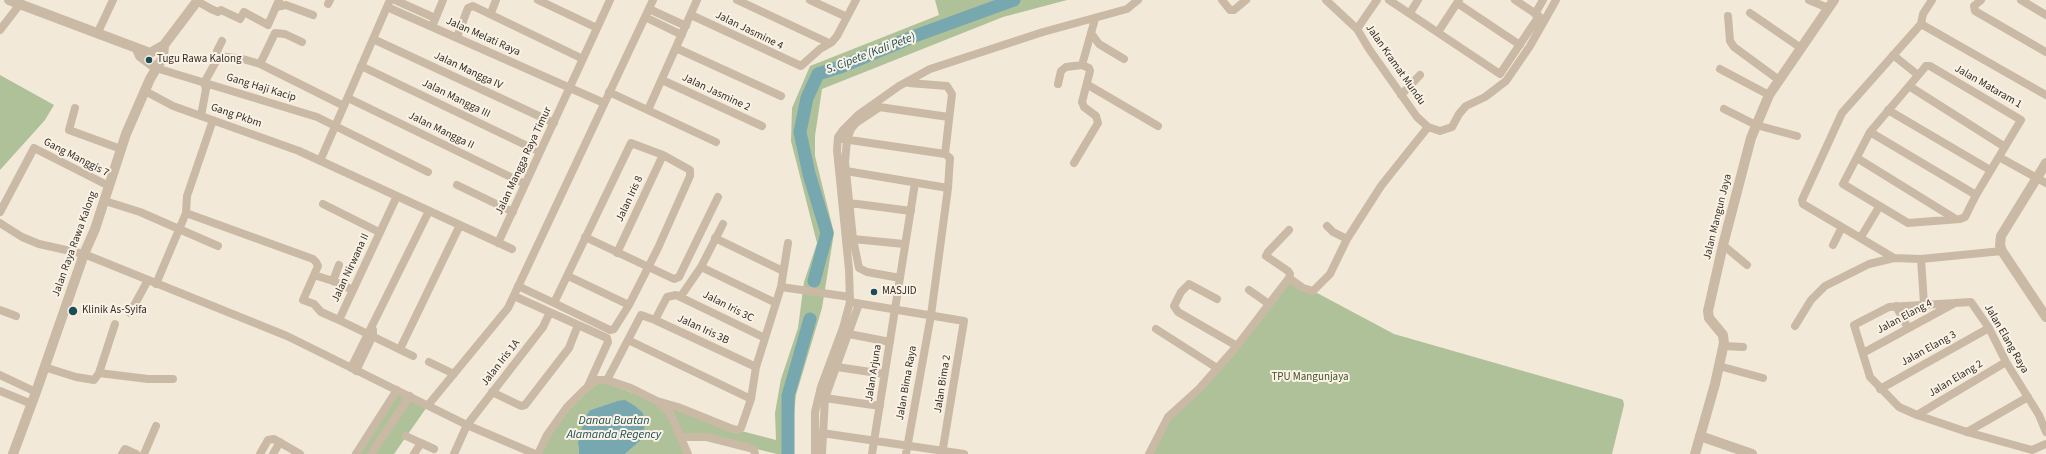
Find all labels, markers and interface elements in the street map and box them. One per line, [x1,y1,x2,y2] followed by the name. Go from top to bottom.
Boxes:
[713,9,785,53] street label: Jalan Jasmine 4
[444,15,522,59] street label: Jalan Melati Raya
[1362,22,1428,108] street label: Jalan Kramat Mundu
[824,30,918,78] water label: S. Cipete (Kali Pete)
[432,49,504,93] street label: Jalan Mangga IV
[157,53,242,67] place label: Tugu Rawa Kalong
[144,55,154,65] marker: Tugu Rawa Kalong
[1952,62,2024,112] street label: Jalan Mataram 1
[225,71,297,105] street label: Gang Haji Kacip
[680,71,752,115] street label: Jalan Jasmine 2
[420,77,492,121] street label: Jalan Mangga III
[209,101,263,131] street label: Gang Pkbm
[493,105,555,217] street label: Jalan Mangga Raya Timur
[406,109,476,153] street label: Jalan Mangga II
[41,136,111,180] street label: Gang Manggis 7
[1701,173,1735,261] street label: Jalan Mangun Jaya
[614,174,646,224] street label: Jalan Iris 8
[50,189,100,299] street label: Jalan Raya Rawa Kalong
[329,232,373,304] street label: Jalan Nirwana II
[882,285,917,299] place label: MASJID
[869,287,879,297] marker: MASJID
[700,289,756,325] street label: Jalan Iris 3C
[1875,297,1935,337] street label: Jalan Elang 4
[1981,302,2031,376] street label: Jalan Elang Raya
[82,304,147,318] place label: Klinik As-Syifa
[67,305,79,317] marker: Klinik As-Syifa
[675,312,731,348] street label: Jalan Iris 3B
[1899,329,1959,369] street label: Jalan Elang 3
[479,337,523,389] street label: Jalan Iris 1A
[863,344,885,402] street label: Jalan Arjuna
[894,345,920,421] street label: Jalan Bima Raya
[932,354,954,414] street label: Jalan Bima 2
[1927,358,1985,400] street label: Jalan Elang 2
[1271,371,1349,385] park label: TPU Mangunjaya
[567,414,661,442] water label: Danau Buatan Alamanda Regency

